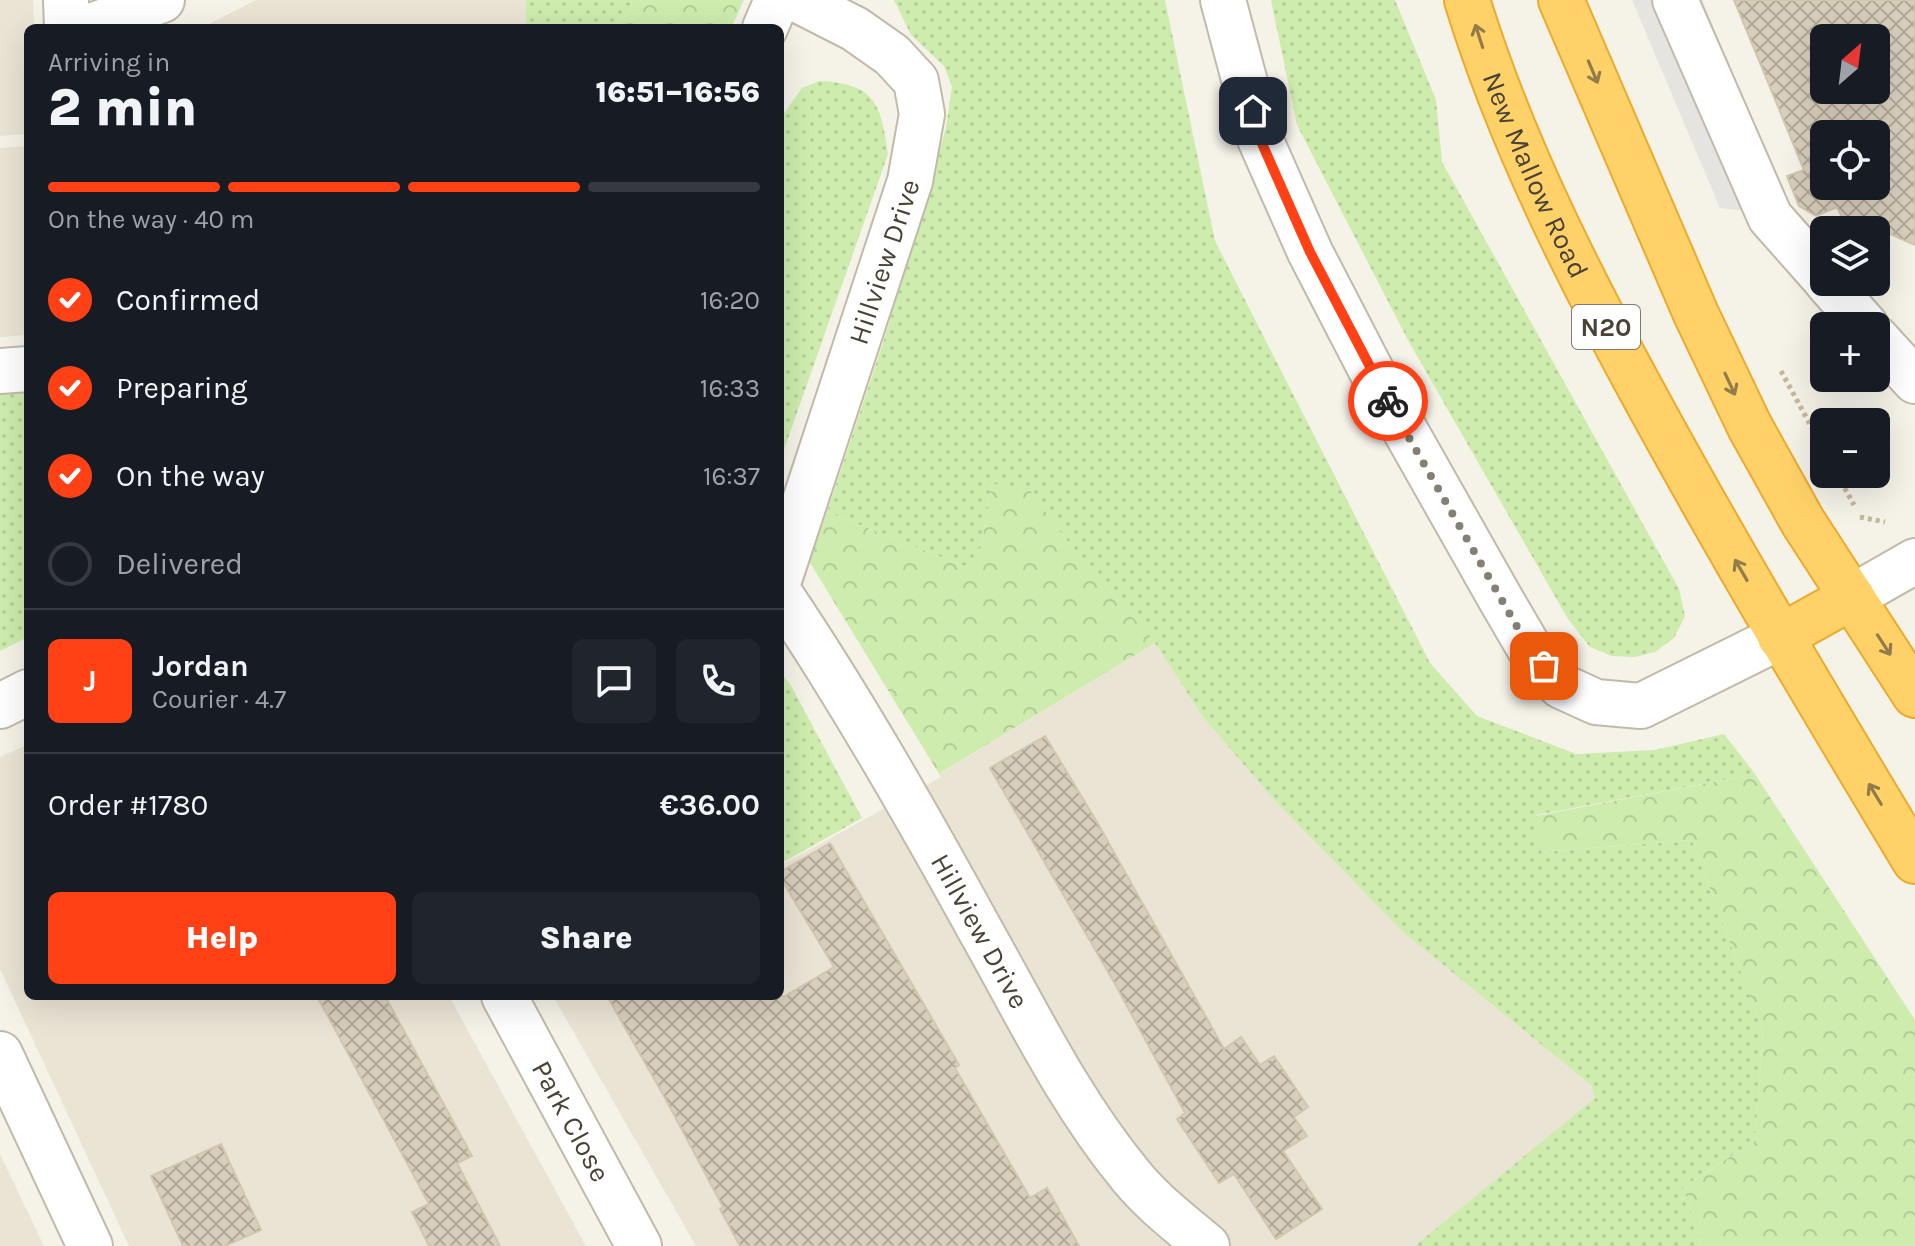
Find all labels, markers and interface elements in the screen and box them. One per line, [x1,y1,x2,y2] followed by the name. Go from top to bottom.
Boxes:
[1470,23,1485,48] one-way arrow
[1810,24,1890,104] north arrow
[1810,24,1890,488] map controls
[48,47,170,78] text: Arriving in
[1586,59,1601,83] one-way arrow
[1476,67,1596,284] street label: New Mallow Road
[596,74,760,110] text: 16:51–16:56
[48,77,197,138] text: 2 min
[1219,77,1287,145] pin
[1231,89,1275,133] icon: home
[1810,120,1890,200] button: locate
[842,175,927,349] street label: Hillview Drive
[48,204,254,235] text: On the way · 40 m
[1810,216,1890,296] button: layers
[48,278,92,322] icon: check
[116,282,260,318] text: Confirmed
[700,285,760,316] text: 16:20
[1572,305,1640,349] road number: N20
[1810,312,1890,392] button: +
[1348,361,1428,441] courier
[48,366,92,410] icon: check
[116,370,248,406] text: Preparing
[1723,372,1738,396] one-way arrow
[700,373,760,404] text: 16:33
[1366,379,1410,423] icon: bike
[1810,408,1890,488] button: −
[48,454,92,498] icon: check
[116,458,265,494] text: On the way
[703,461,760,492] text: 16:37
[116,546,243,582] text: Delivered
[1733,559,1749,582] one-way arrow
[1510,632,1578,700] pin
[1876,634,1893,656] one-way arrow
[572,639,656,723] button: chat
[676,639,760,723] button: phone
[1522,644,1566,688] icon: bag
[152,648,249,684] text: Jordan
[83,663,97,699] text: J
[152,684,286,715] text: Courier · 4.7
[1866,783,1882,806] one-way arrow
[48,787,208,823] text: Order #1780
[660,787,760,823] text: €36.00
[924,848,1036,1014] street label: Hillview Drive
[48,892,396,984] button: Help
[412,892,760,984] button: Share
[525,1055,617,1188] street label: Park Close

